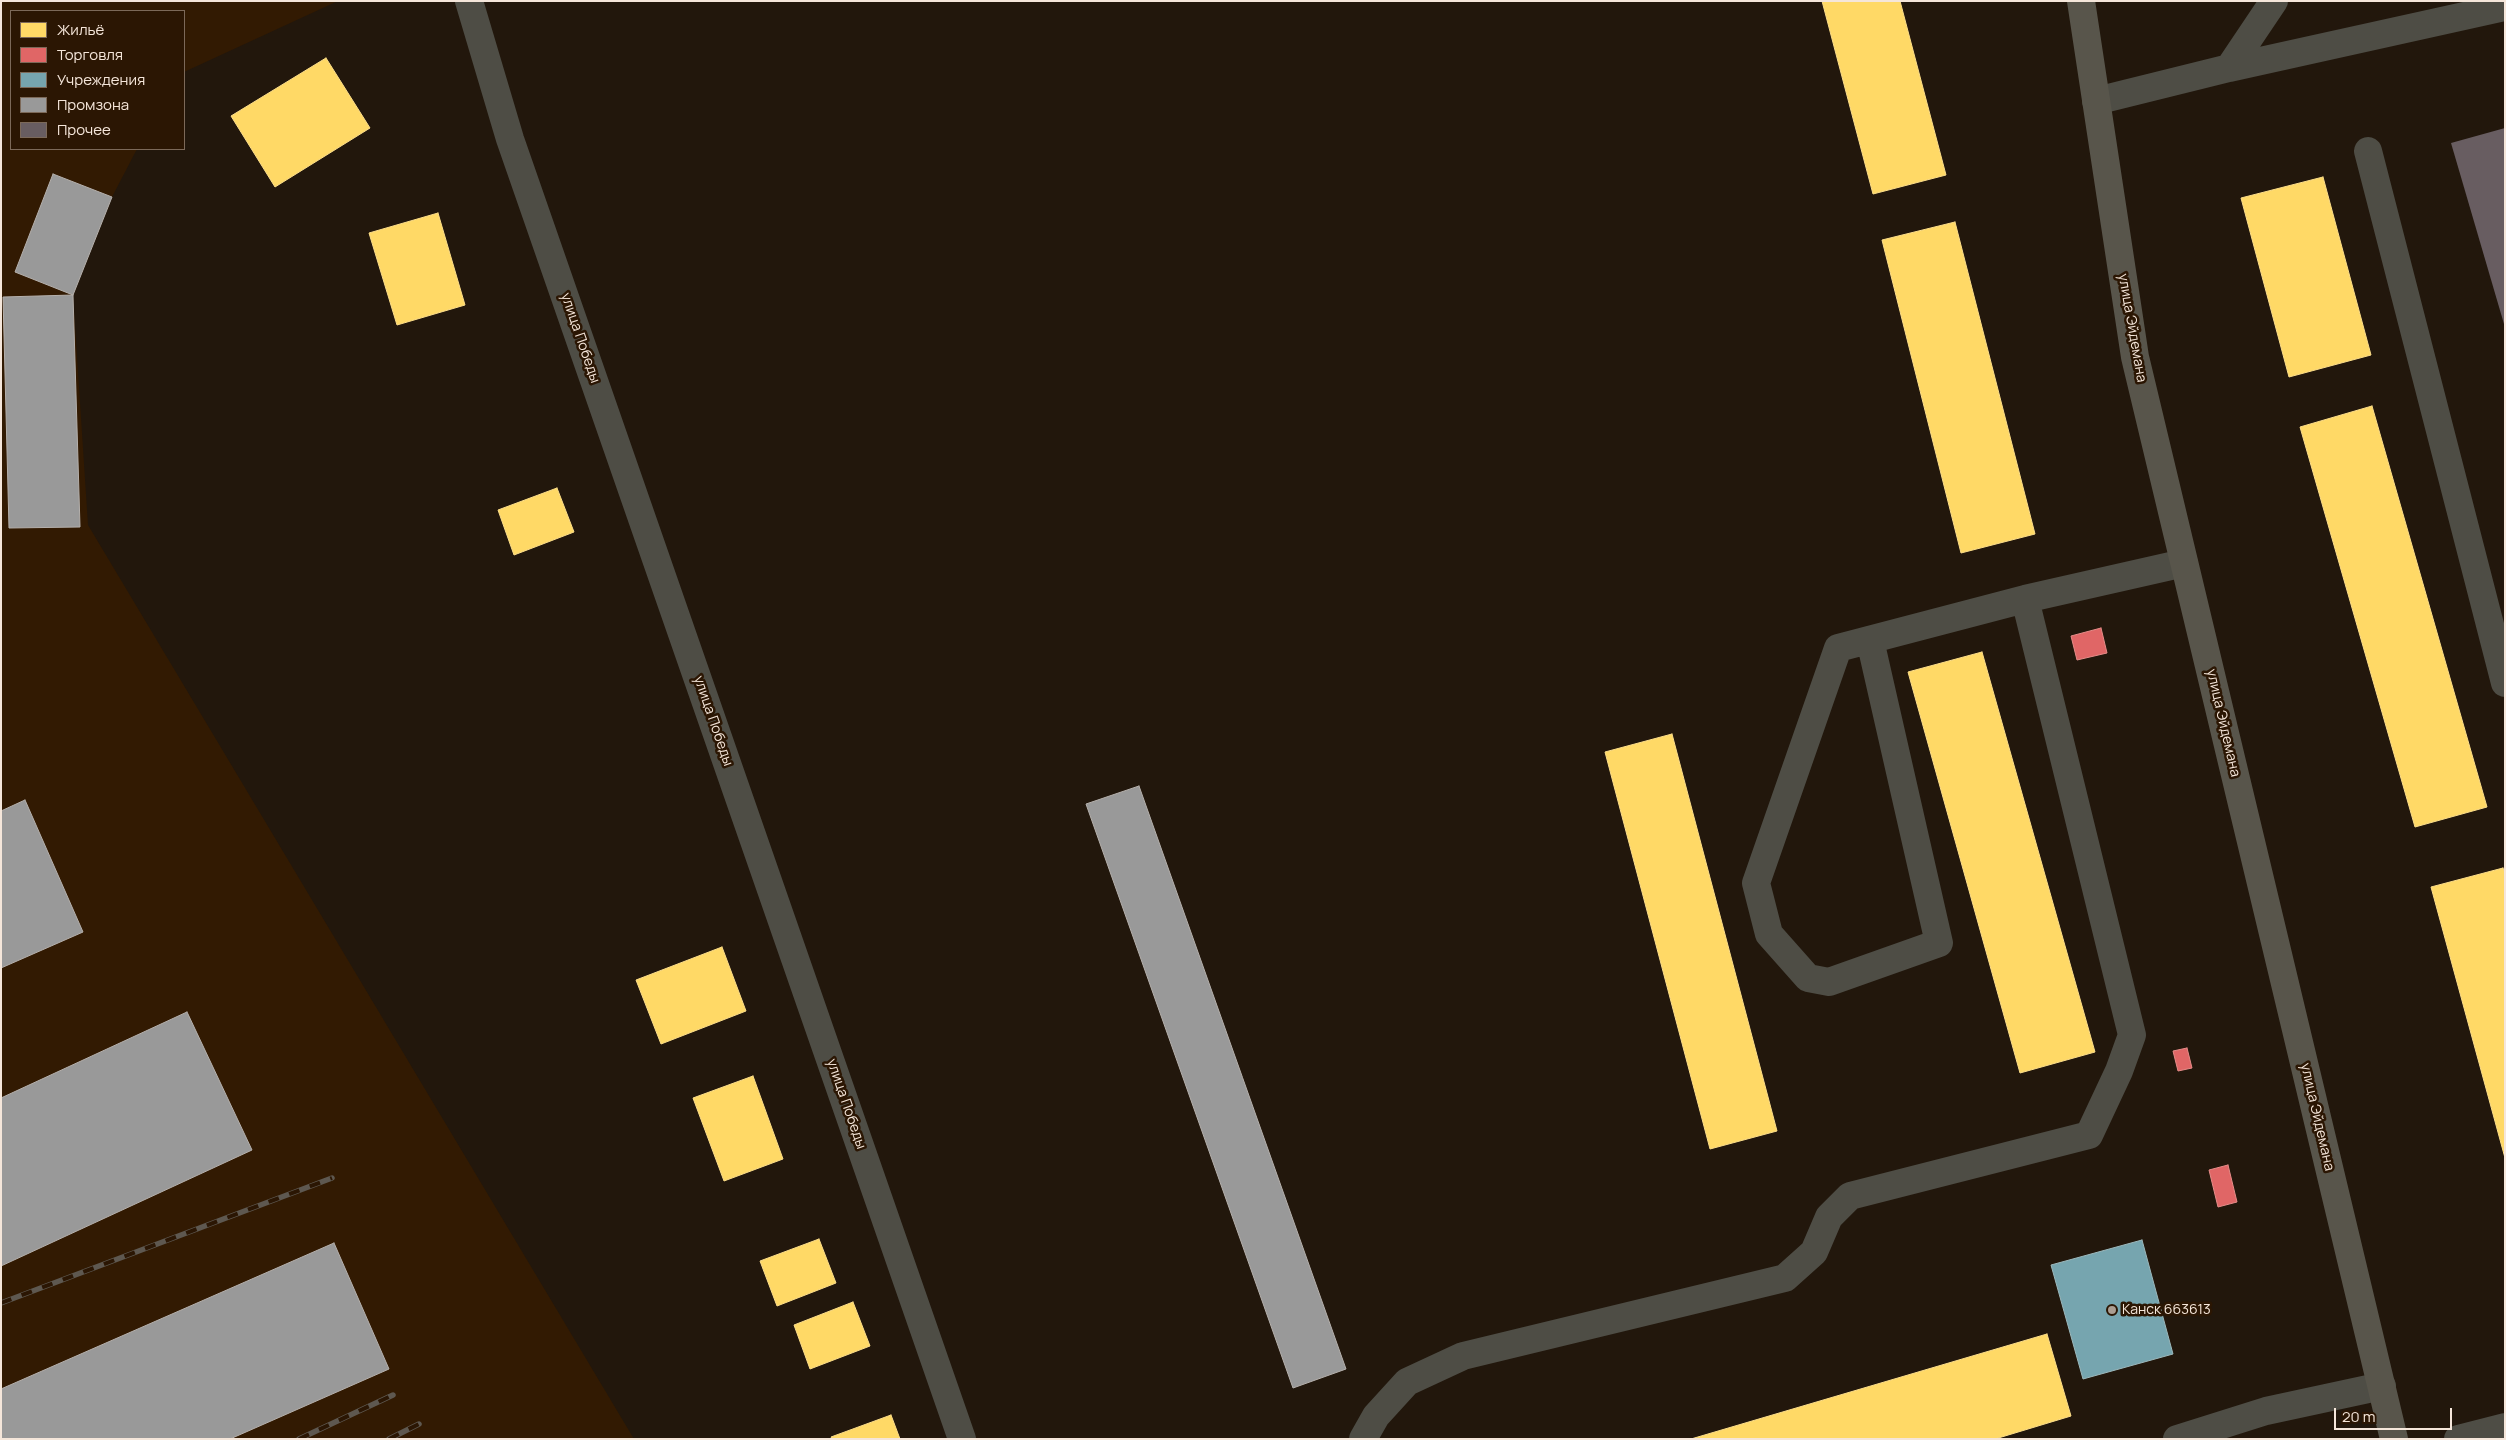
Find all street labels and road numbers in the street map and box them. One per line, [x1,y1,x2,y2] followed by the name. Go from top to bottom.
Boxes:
[2114,272,2150,384] street label: улица Эйдемана
[557,291,603,385] street label: улица Победы
[2202,668,2244,778] street label: улица Эйдемана
[690,674,736,768] street label: улица Победы
[823,1057,869,1151] street label: улица Победы
[2296,1062,2338,1172] street label: улица Эйдемана

